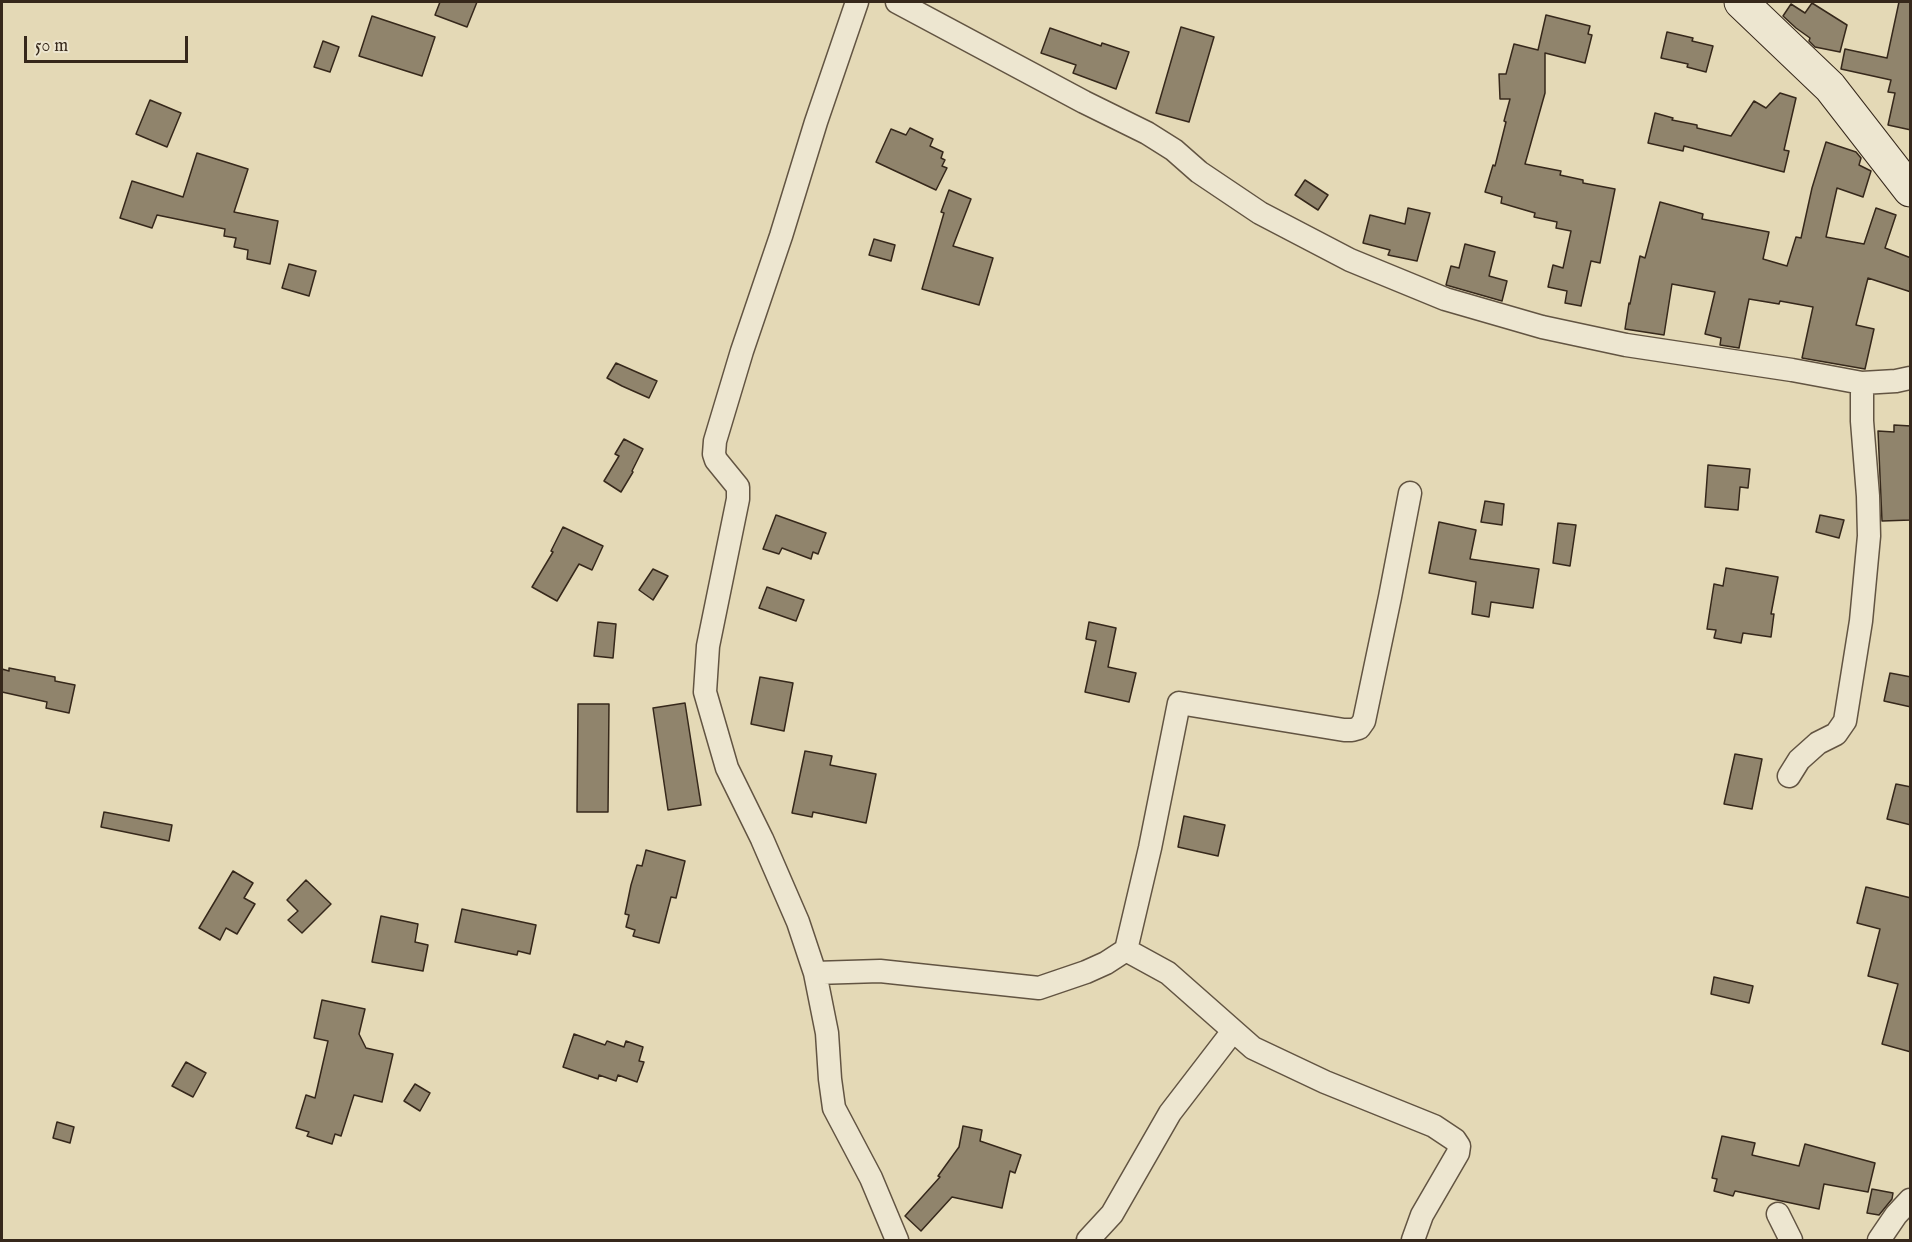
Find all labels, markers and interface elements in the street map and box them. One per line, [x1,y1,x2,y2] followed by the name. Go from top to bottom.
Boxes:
[27,24,190,62] scale bar
[35,35,68,58] text: 50 m

